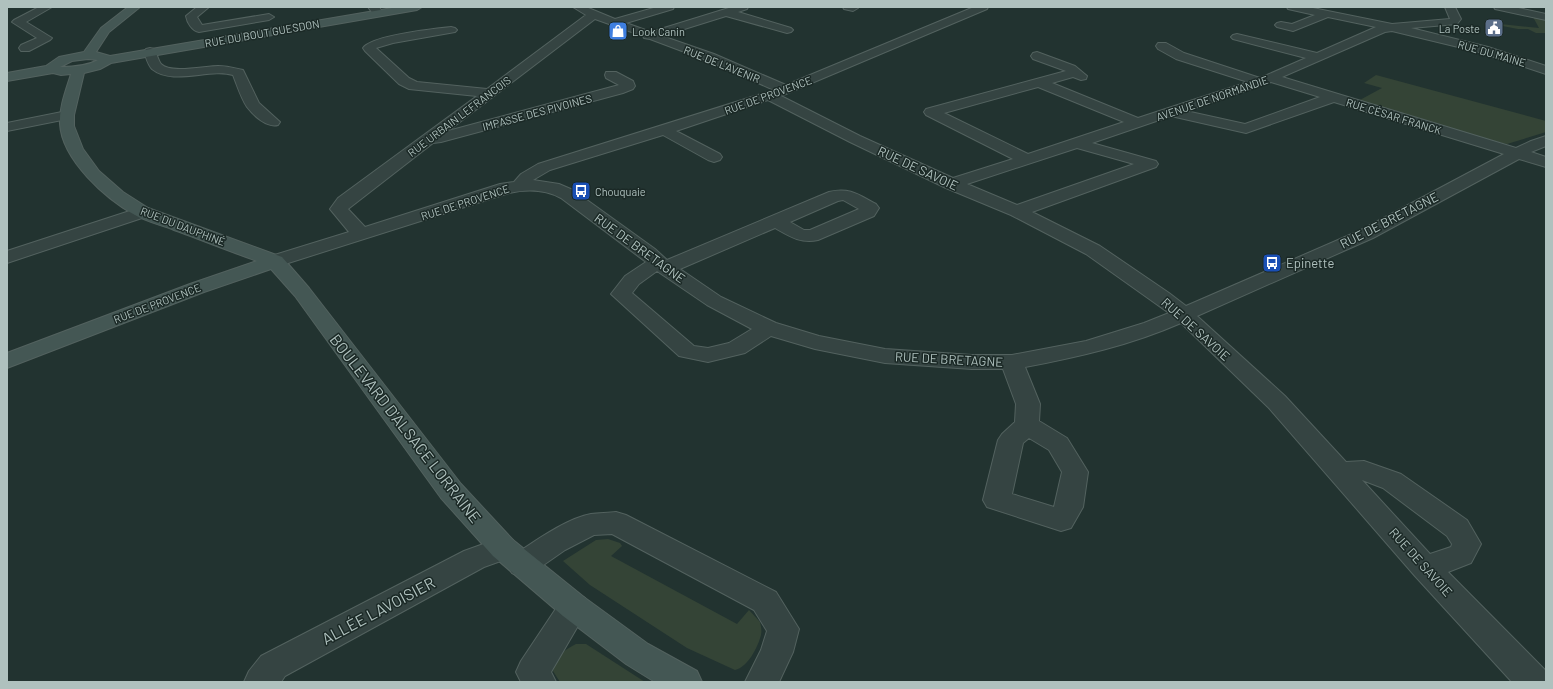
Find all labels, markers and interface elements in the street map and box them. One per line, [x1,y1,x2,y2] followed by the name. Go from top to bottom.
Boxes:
[204,17,320,49] street label: RUE DU BOUT GUESDON
[1483,17,1505,39] public building icon: La Poste
[607,20,629,42] shop icon: Look Canin
[1439,22,1480,35] place label: La Poste
[632,25,685,38] place label: Look Canin
[1456,37,1528,69] street label: RUE DU MAINE
[682,43,762,85] street label: RUE DE L'AVENIR
[405,73,513,159] street label: RUE URBAIN LEFRANCOIS
[722,73,814,117] street label: RUE DE PROVENCE
[1154,73,1270,123] street label: AVENUE DE NORMANDIE
[481,91,593,133] street label: IMPASSE DES PIVOINES
[1345,95,1443,137] street label: RUE CÉSAR FRANCK
[875,142,961,194] street label: RUE DE SAVOIE
[570,180,592,202] bus stop icon: Chouquaie
[419,181,511,222] street label: RUE DE PROVENCE
[595,185,646,198] place label: Chouquaie
[1337,188,1441,252] street label: RUE DE BRETAGNE
[139,204,227,248] street label: RUE DU DAUPHINÉ
[592,210,689,286] street label: RUE DE BRETAGNE
[1261,252,1283,274] bus stop icon: Epinette
[1286,255,1334,271] place label: Epinette
[112,280,203,326] street label: RUE DE PROVENCE
[1158,294,1234,364] street label: RUE DE SAVOIE
[326,330,486,526] street label: BOULEVARD D'ALSACE LORRAINE
[895,348,1004,370] street label: RUE DE BRETAGNE
[1386,524,1456,600] street label: RUE DE SAVOIE
[318,572,438,648] street label: ALLÉE LAVOISIER

